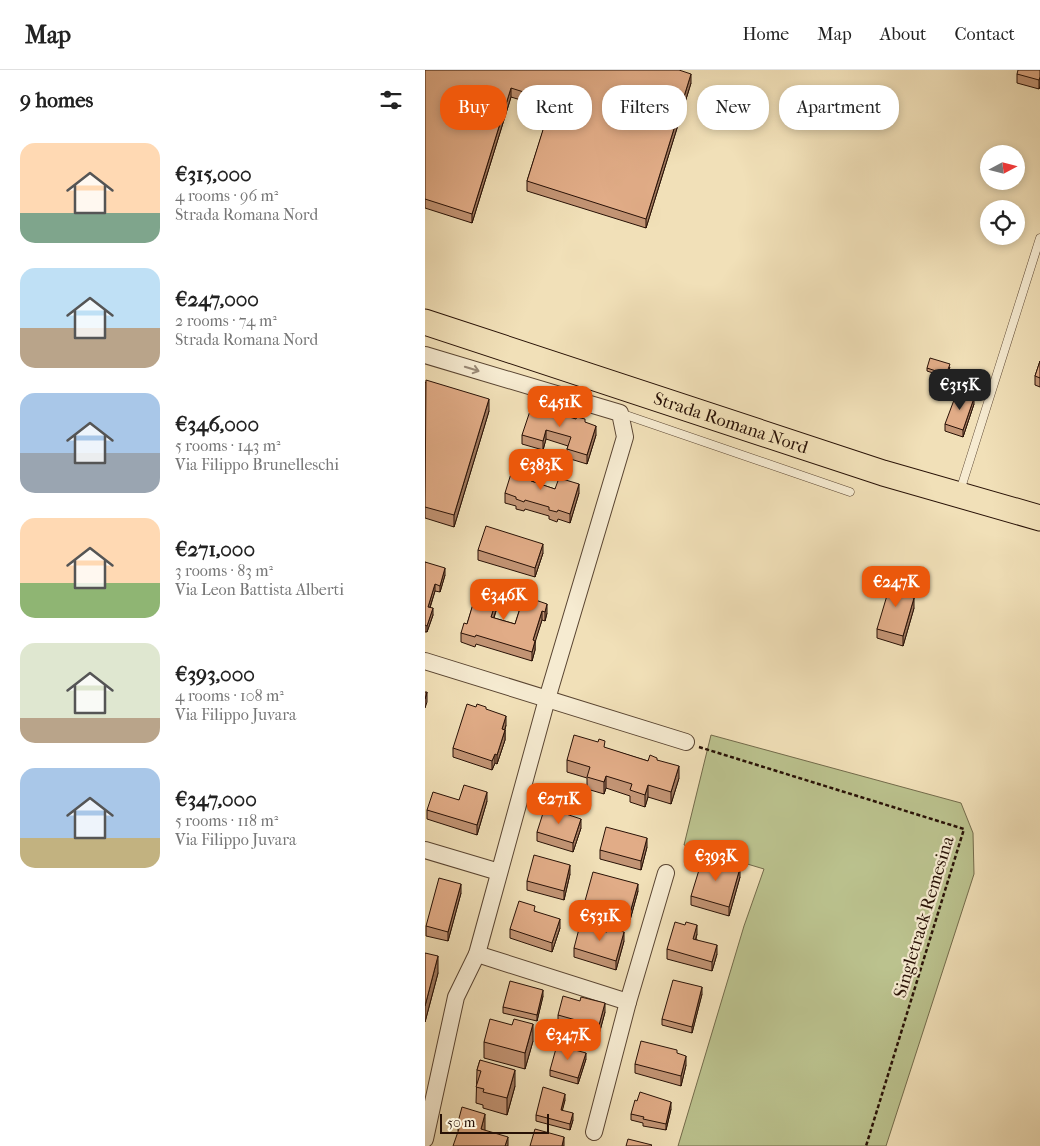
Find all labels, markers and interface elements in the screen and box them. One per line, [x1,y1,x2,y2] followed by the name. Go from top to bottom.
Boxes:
[25,21,71,49] text: Map
[742,24,789,45] text: Home
[817,24,852,45] text: Map
[880,24,926,45] text: About
[954,24,1015,45] text: Contact
[440,85,507,130] chip: Buy
[517,85,592,130] chip: Rent
[602,85,687,130] chip: Filters
[697,85,769,130] chip: New
[779,85,899,130] chip: Apartment
[377,86,405,114] icon: filters
[20,88,93,112] text: 9 homes
[980,145,1025,190] north arrow
[980,145,1025,245] map controls
[175,162,252,186] text: €315,000
[60,163,120,223] icon: home
[175,186,278,205] text: 4 rooms · 96 m²
[980,200,1025,245] button: locate
[175,205,318,224] text: Strada Romana Nord
[175,287,259,311] text: €247,000
[60,288,120,348] icon: home
[175,311,277,330] text: 2 rooms · 74 m²
[175,330,318,349] text: Strada Romana Nord
[463,364,479,374] one-way arrow
[925,368,995,411] pin: €315K
[940,375,980,394] text: €315K
[525,386,595,428] pin: €451K
[651,388,811,458] street label: Strada Romana Nord
[539,392,581,411] text: €451K
[175,412,259,436] text: €346,000
[60,413,120,473] icon: home
[175,436,280,455] text: 5 rooms · 143 m²
[506,448,576,491] pin: €383K
[175,455,339,474] text: Via Filippo Brunelleschi
[520,455,562,474] text: €383K
[175,537,255,561] text: €271,000
[60,538,120,598] icon: home
[175,561,273,580] text: 3 rooms · 83 m²
[861,566,931,608] pin: €247K
[873,572,919,591] text: €247K
[469,578,539,621] pin: €346K
[175,580,344,599] text: Via Leon Battista Alberti
[481,585,527,604] text: €346K
[175,662,255,686] text: €393,000
[60,663,120,723] icon: home
[175,686,284,705] text: 4 rooms · 108 m²
[175,705,296,724] text: Via Filippo Juvara
[524,782,594,825] pin: €271K
[175,787,257,811] text: €347,000
[60,788,120,848] icon: home
[538,789,580,808] text: €271K
[175,811,278,830] text: 5 rooms · 118 m²
[175,830,296,849] text: Via Filippo Juvara
[889,833,959,1000] street label: Singletrack Remesina
[681,840,751,882] pin: €393K
[695,846,737,865] text: €393K
[565,900,635,942] pin: €531K
[580,906,620,925] text: €531K
[533,1018,603,1061] pin: €347K
[546,1025,590,1044] text: €347K
[440,1111,549,1134] scale bar
[447,1114,475,1131] text: 50 m

